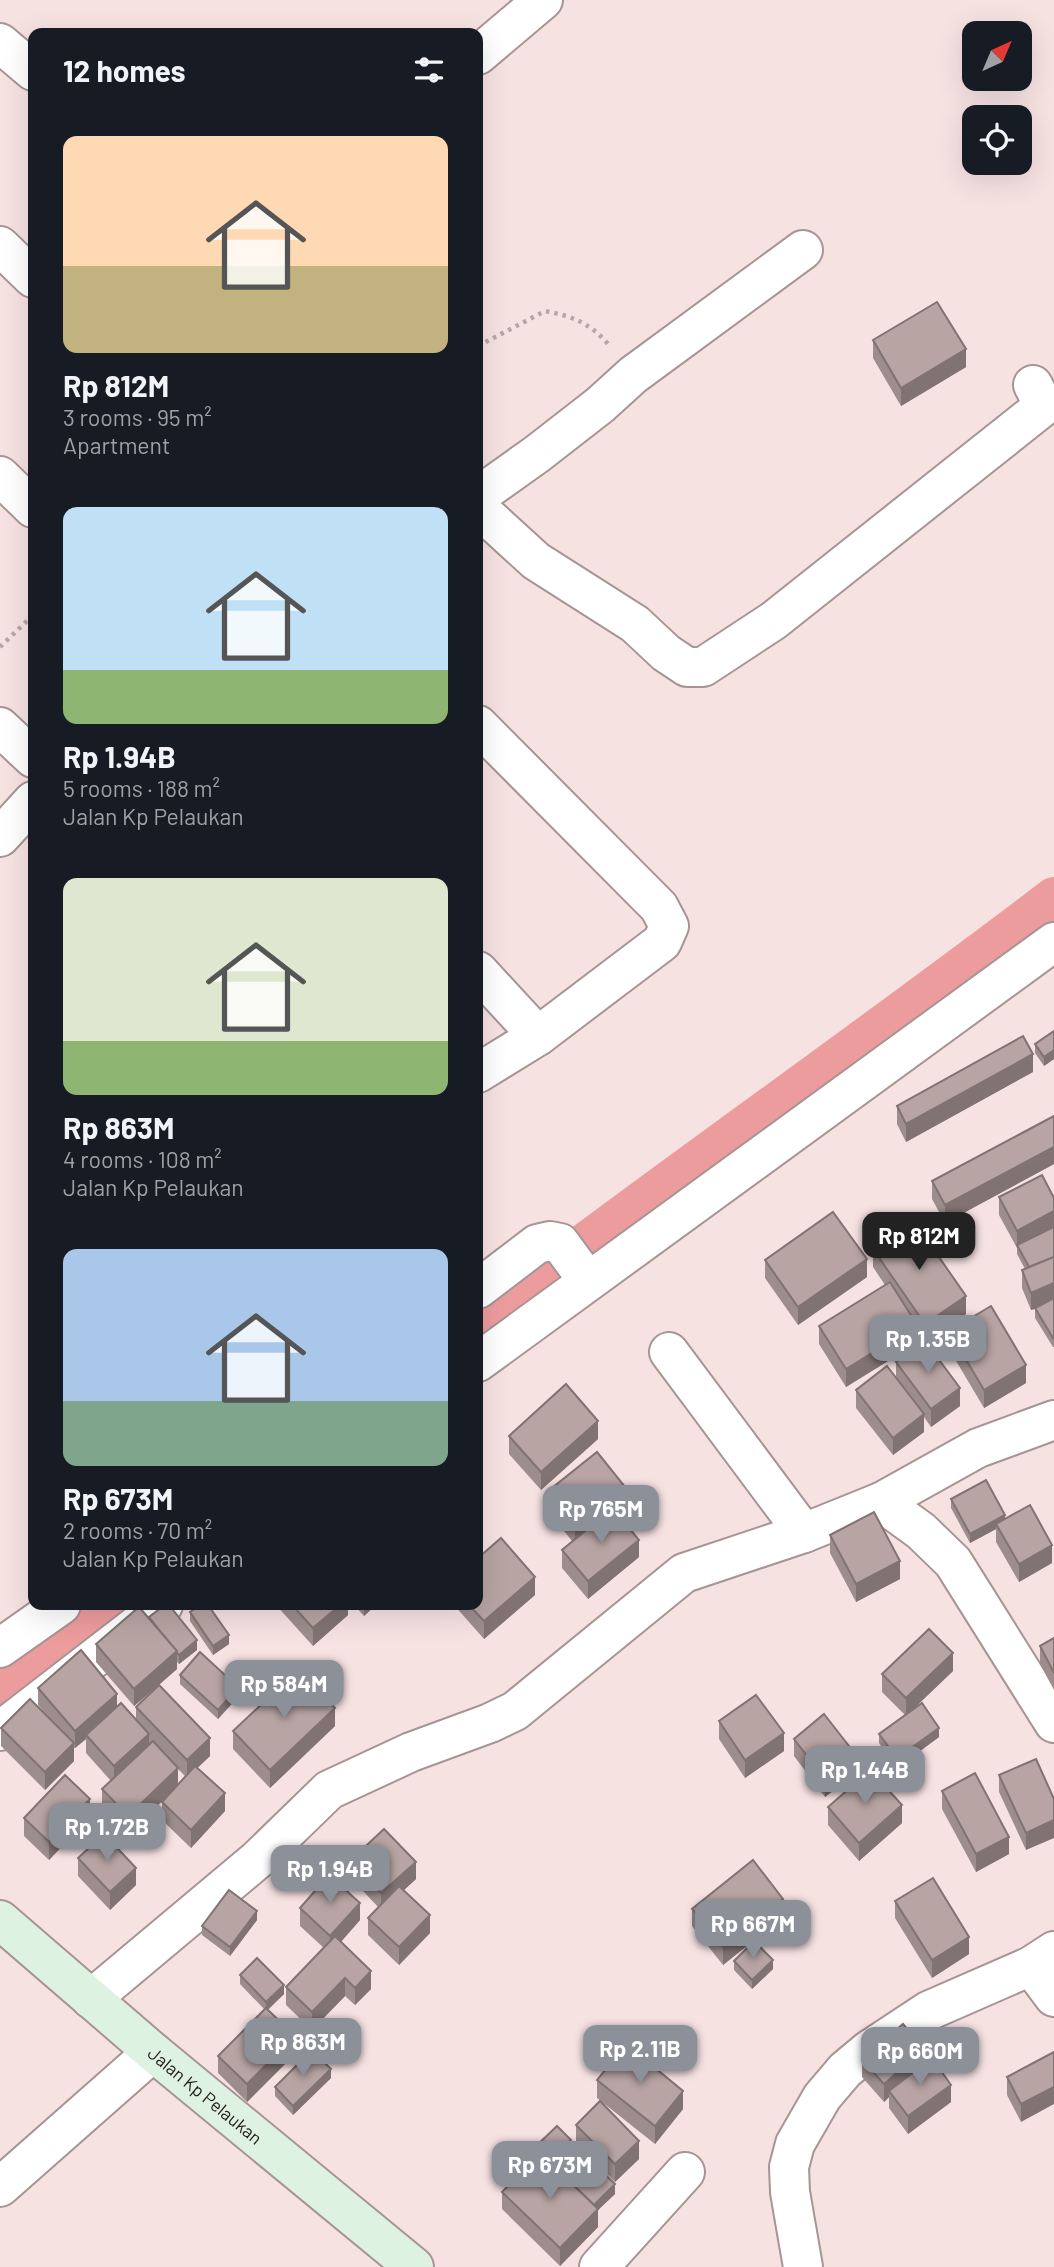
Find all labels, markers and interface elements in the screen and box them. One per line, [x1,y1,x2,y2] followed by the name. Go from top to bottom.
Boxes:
[962,21,1032,91] north arrow
[962,21,1032,175] map controls
[410,51,448,89] icon: filters
[63,52,186,88] text: 12 homes
[962,105,1032,175] button: locate
[193,182,319,308] icon: home
[63,367,169,403] text: Rp 812M
[63,403,212,431] text: 3 rooms · 95 m²
[63,431,170,459] text: Apartment
[193,553,319,679] icon: home
[63,738,176,774] text: Rp 1.94B
[63,774,220,802] text: 5 rooms · 188 m²
[63,802,244,830] text: Jalan Kp Pelaukan
[193,924,319,1050] icon: home
[63,1109,174,1145] text: Rp 863M
[63,1145,222,1173] text: 4 rooms · 108 m²
[63,1173,244,1201] text: Jalan Kp Pelaukan
[854,1212,984,1272] pin: Rp 812M
[878,1221,960,1249] text: Rp 812M
[193,1295,319,1421] icon: home
[856,1316,1000,1375] pin: Rp 1.35B
[885,1324,971,1352] text: Rp 1.35B
[63,1480,173,1516] text: Rp 673M
[536,1486,666,1545] pin: Rp 765M
[559,1494,643,1522] text: Rp 765M
[63,1516,212,1544] text: 2 rooms · 70 m²
[63,1544,244,1572] text: Jalan Kp Pelaukan
[219,1660,349,1720] pin: Rp 584M
[241,1669,328,1697] text: Rp 584M
[793,1746,937,1806] pin: Rp 1.44B
[821,1755,909,1783] text: Rp 1.44B
[35,1804,179,1863] pin: Rp 1.72B
[65,1812,149,1840] text: Rp 1.72B
[258,1846,402,1905] pin: Rp 1.94B
[287,1854,373,1882] text: Rp 1.94B
[688,1900,818,1960] pin: Rp 667M
[711,1909,795,1937] text: Rp 667M
[238,2018,368,2078] pin: Rp 863M
[568,2025,712,2085] pin: Rp 2.11B
[260,2027,346,2055] text: Rp 863M
[855,2028,985,2087] pin: Rp 660M
[599,2034,681,2062] text: Rp 2.11B
[877,2036,963,2064] text: Rp 660M
[144,2042,267,2149] street label: Jalan Kp Pelaukan
[485,2142,615,2201] pin: Rp 673M
[508,2150,592,2178] text: Rp 673M

